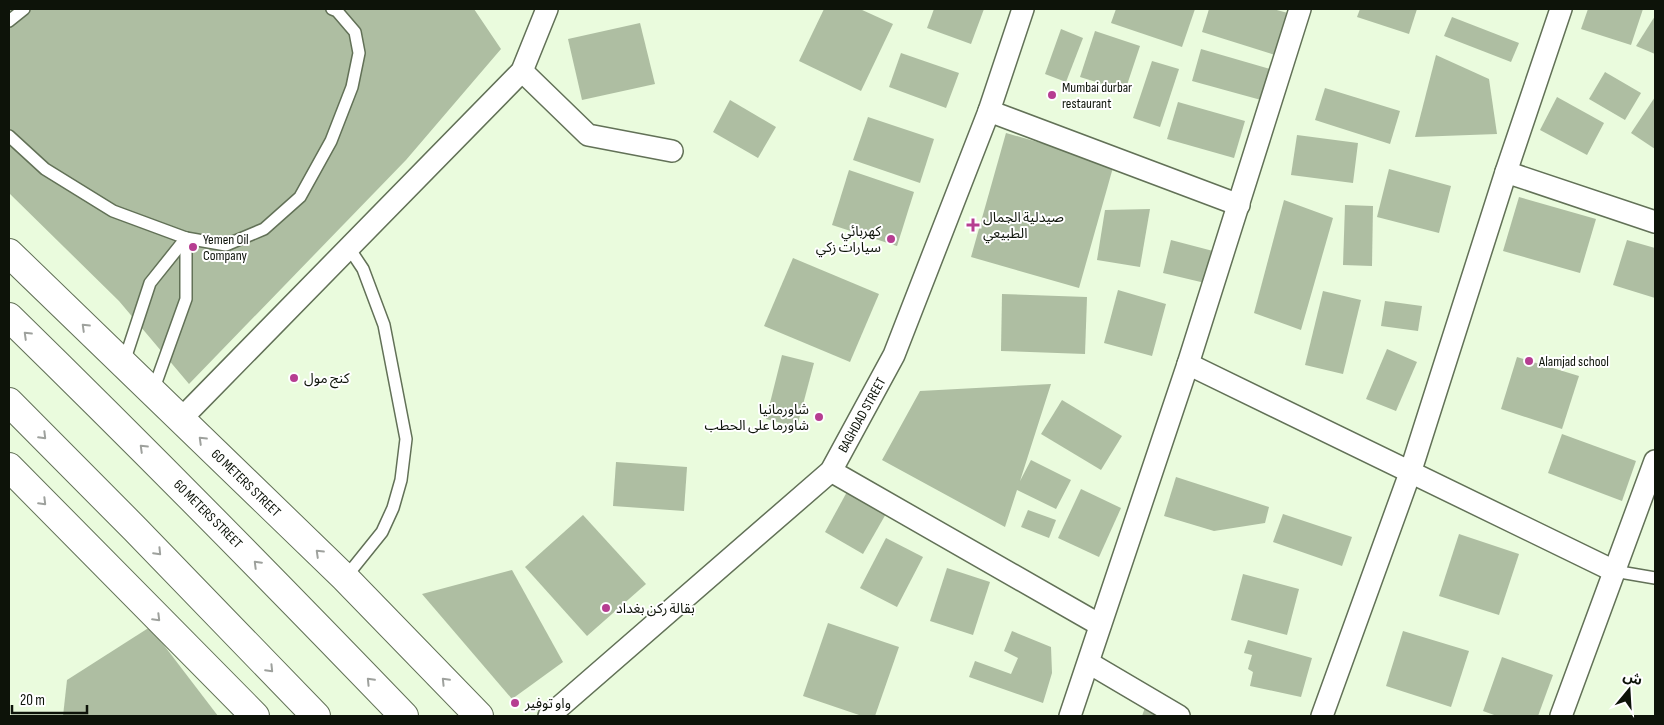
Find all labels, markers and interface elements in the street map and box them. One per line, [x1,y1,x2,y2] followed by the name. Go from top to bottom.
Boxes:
[1062,79,1132,112] place label: Mumbai durbar restaurant
[1046,89,1058,101] marker: Mumbai durbar restaurant
[983,209,1064,244] place label: صيدلية الجمال الطبيعي
[967,219,979,231] marker: صيدلية الجمال الطبيعي
[816,223,881,258] place label: كهربائي سيارات زكي
[203,231,249,264] place label: Yemen Oil Company
[885,233,897,245] marker: كهربائي سيارات زكي
[187,241,199,253] marker: Yemen Oil Company
[82,324,91,333] one-way arrow
[24,332,33,341] one-way arrow
[1538,353,1609,370] place label: Alamjad school
[1523,355,1535,367] marker: Alamjad school
[304,370,350,389] place label: كنج مول
[288,372,300,384] marker: كنج مول
[834,374,890,456] street label: BAGHDAD STREET
[705,401,809,434] place label: شاورمانيا شاورما على الحطب
[813,411,825,423] marker: شاورمانيا شاورما على الحطب
[37,431,46,440] one-way arrow
[198,437,207,446] one-way arrow
[140,445,149,454] one-way arrow
[208,446,284,520] street label: 60 METERS STREET
[170,476,246,552] street label: 60 METERS STREET
[37,496,46,505] one-way arrow
[152,546,161,555] one-way arrow
[316,550,325,559] one-way arrow
[254,561,263,570] one-way arrow
[616,600,695,617] place label: بقالة ركن بغداد
[600,602,612,614] marker: بقالة ركن بغداد
[152,612,161,621] one-way arrow
[264,663,273,672] one-way arrow
[1604,665,1654,715] north arrow
[1621,667,1645,689] text: ش
[367,678,376,687] one-way arrow
[442,678,451,687] one-way arrow
[12,682,88,714] scale bar
[20,691,45,710] text: 20 m
[524,695,571,712] place label: واو توفير
[509,697,521,709] marker: واو توفير

